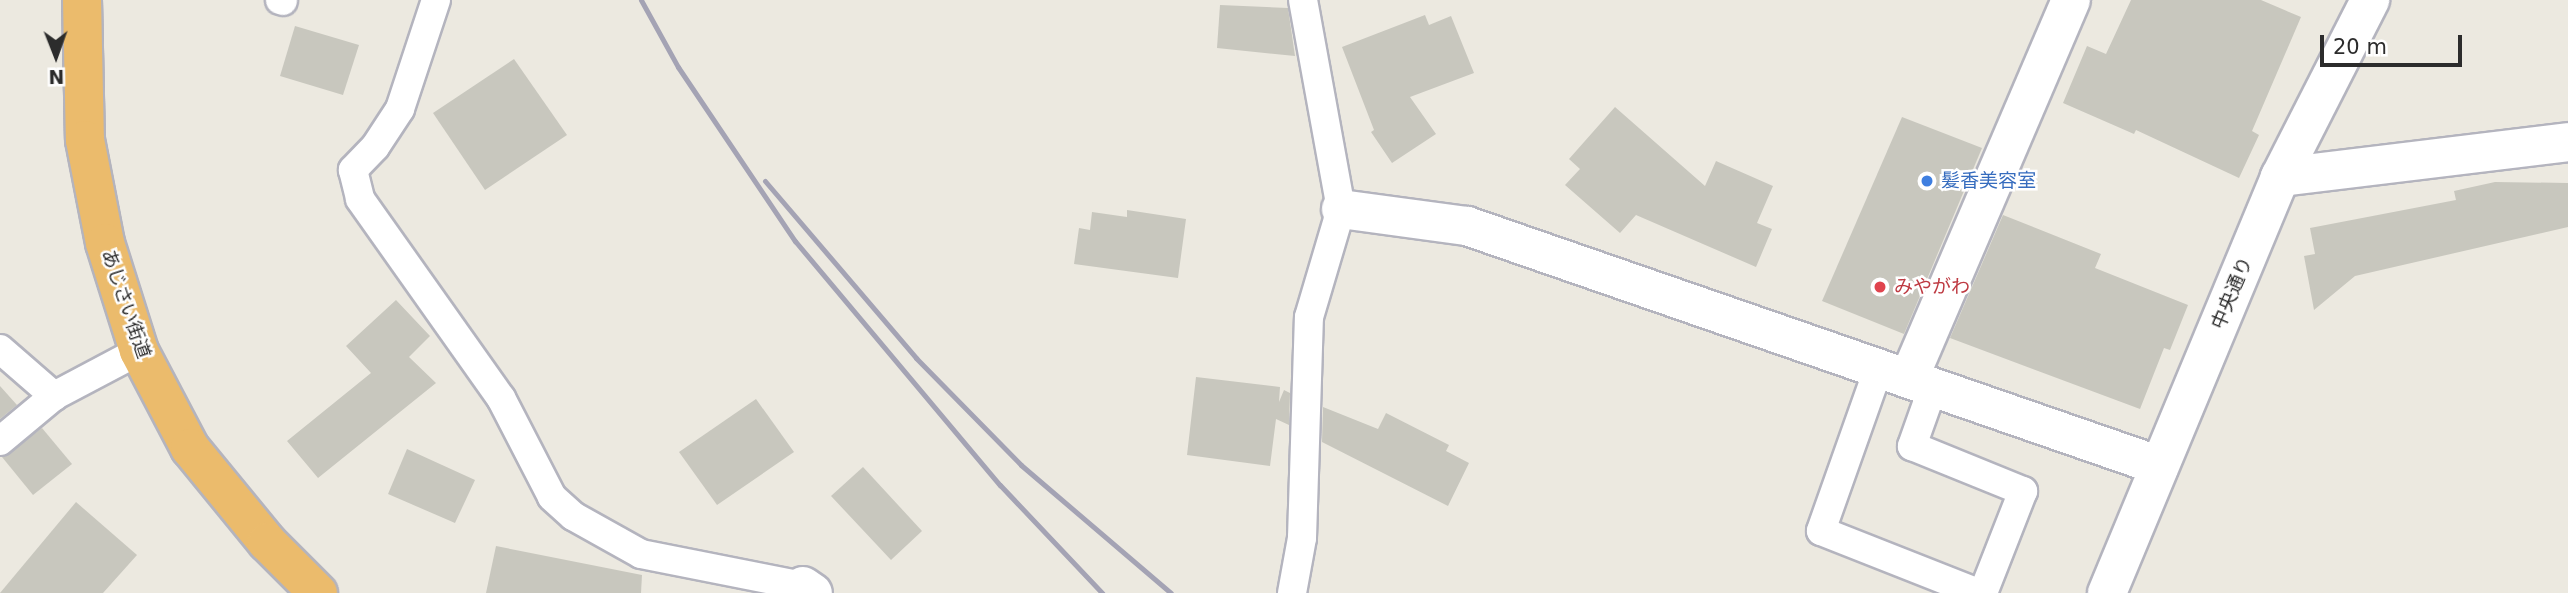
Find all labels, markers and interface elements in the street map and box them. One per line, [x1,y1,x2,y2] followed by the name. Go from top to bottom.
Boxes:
[21,21,91,91] north arrow
[2323,21,2465,65] scale bar
[2333,35,2387,59] text: 20 m
[48,66,65,88] text: N
[1941,170,2036,192] place label: 髪香美容室
[1919,173,1935,189] marker: 髪香美容室
[97,246,155,362] street label: あじさい街道
[2207,254,2257,332] street label: 中央通り
[1894,276,1970,298] place label: みやがわ
[1872,279,1888,295] marker: みやがわ

